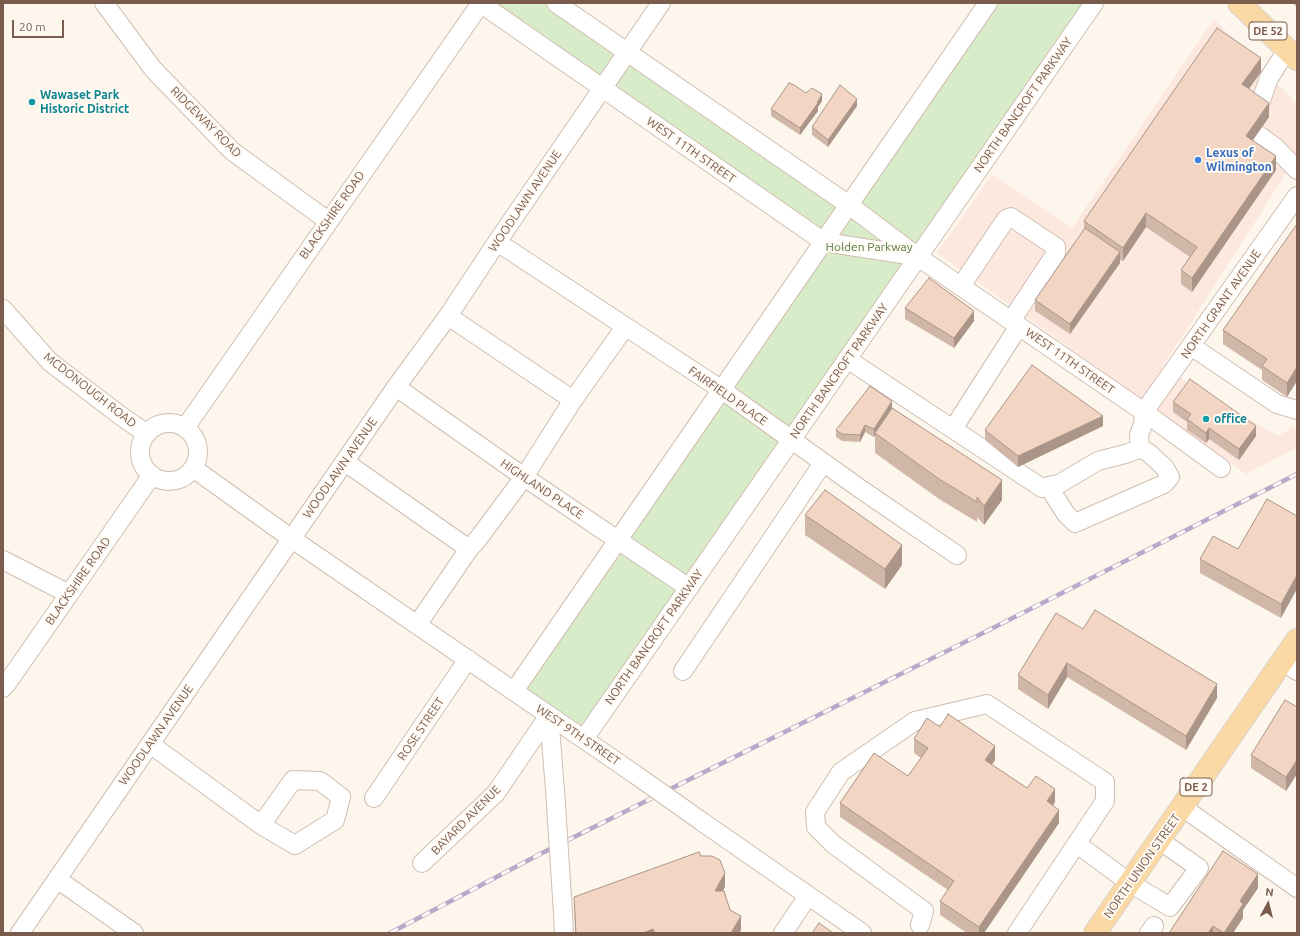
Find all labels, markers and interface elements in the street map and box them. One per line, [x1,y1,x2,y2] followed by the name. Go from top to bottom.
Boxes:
[14,12,66,38] scale bar
[19,20,46,33] text: 20 m
[1249,22,1287,40] road number: DE 52
[971,35,1075,175] street label: NORTH BANCROFT PARKWAY
[168,84,244,160] street label: RIDGEWAY ROAD
[40,88,129,116] place label: Wawaset Park Historic District
[27,97,37,107] marker: Wawaset Park Historic District
[644,114,738,186] street label: WEST 11TH STREET
[1206,146,1272,174] place label: Lexus of Wilmington
[486,147,564,255] street label: WOODLAWN AVENUE
[1193,155,1203,165] marker: Lexus of Wilmington
[296,168,368,262] street label: BLACKSHIRE ROAD
[826,240,912,254] park label: Holden Parkway
[1178,247,1264,361] street label: NORTH GRANT AVENUE
[787,301,891,441] street label: NORTH BANCROFT PARKWAY
[1023,325,1117,397] street label: WEST 11TH STREET
[41,349,139,431] street label: MCDONOUGH ROAD
[686,363,770,429] street label: FAIRFIELD PLACE
[1214,412,1247,426] place label: office
[1201,414,1211,424] marker: office
[300,415,380,521] street label: WOODLAWN AVENUE
[498,456,586,522] street label: HIGHLAND PLACE
[42,534,114,628] street label: BLACKSHIRE ROAD
[602,567,706,707] street label: NORTH BANCROFT PARKWAY
[116,682,196,788] street label: WOODLAWN AVENUE
[395,695,447,763] street label: ROSE STREET
[533,701,623,769] street label: WEST 9TH STREET
[1180,778,1212,796] road number: DE 2
[428,782,504,858] street label: BAYARD AVENUE
[1100,811,1184,921] street label: NORTH UNION STREET
[1248,884,1288,924] north arrow
[1265,886,1274,899] text: N

